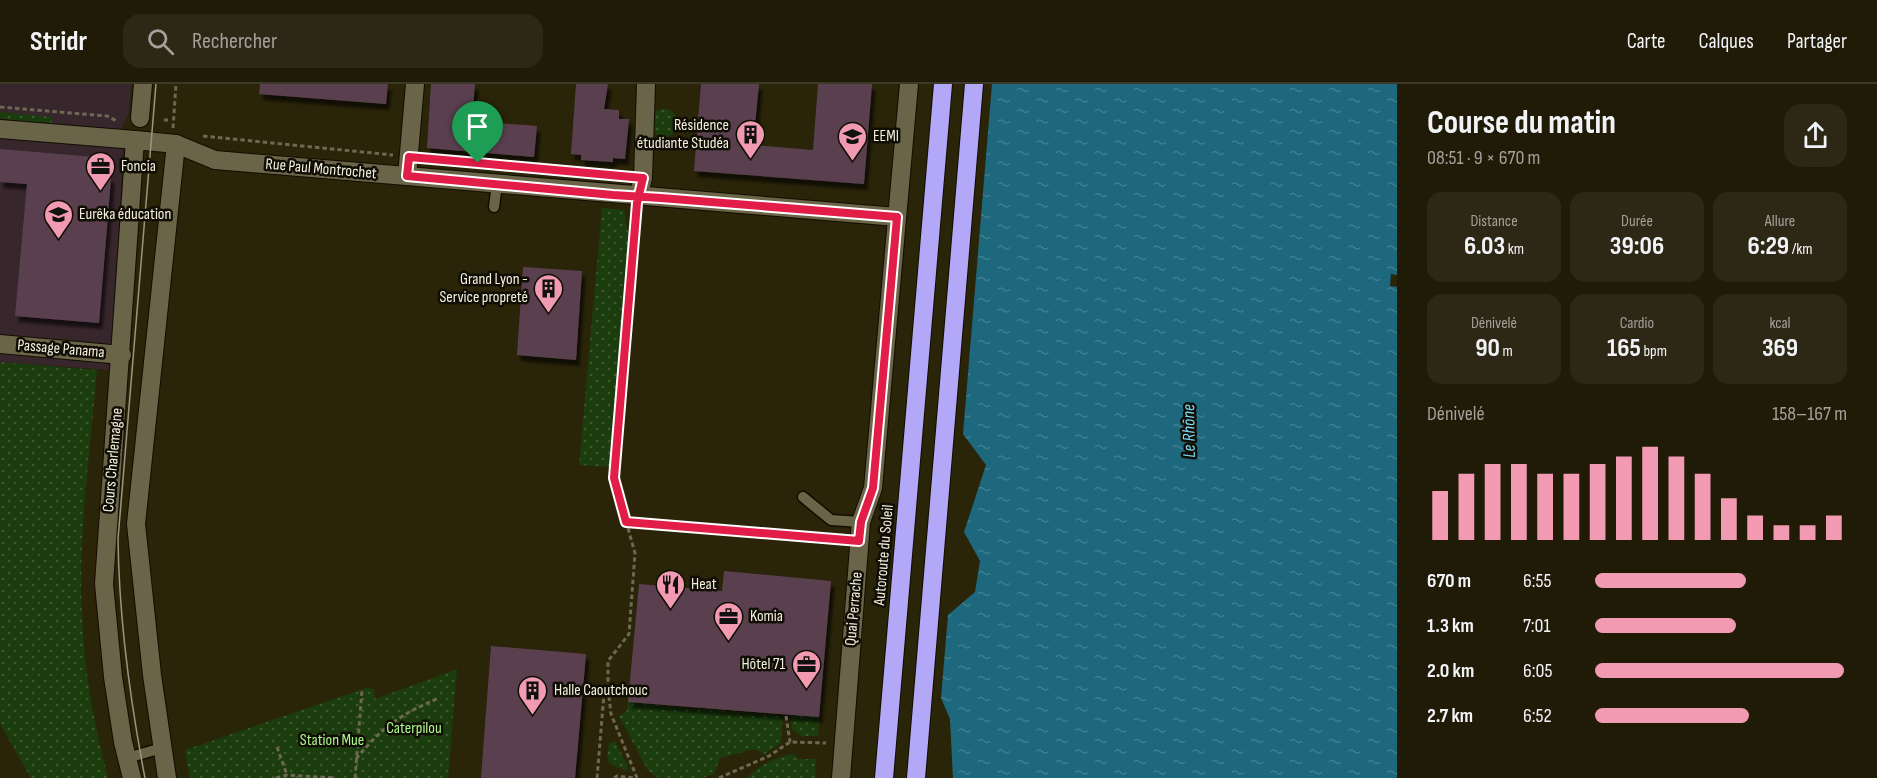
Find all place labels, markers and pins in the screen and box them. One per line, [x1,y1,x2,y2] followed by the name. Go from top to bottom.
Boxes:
[452,101,503,163] pin
[637,116,729,153] place label: Résidence étudiante Studéa
[734,118,766,160] building icon: Résidence étudiante Studéa
[836,120,868,162] school or university icon: EEMI
[873,127,899,146] place label: EEMI
[84,150,116,192] office icon: Foncia
[121,157,156,176] place label: Foncia
[42,198,74,240] school or university icon: Eurêka éducation
[79,205,171,224] place label: Eurêka éducation
[439,270,528,307] place label: Grand Lyon - Service propreté
[533,272,565,314] building icon: Grand Lyon - Service propreté
[654,568,686,610] restaurant icon: Heat
[691,575,717,594] place label: Heat
[713,600,745,642] office icon: Komia
[750,607,783,626] place label: Komia
[790,648,822,690] office icon: Hôtel 71
[741,655,785,674] place label: Hôtel 71
[517,674,549,716] building icon: Halle Caoutchouc
[554,681,648,700] place label: Halle Caoutchouc

